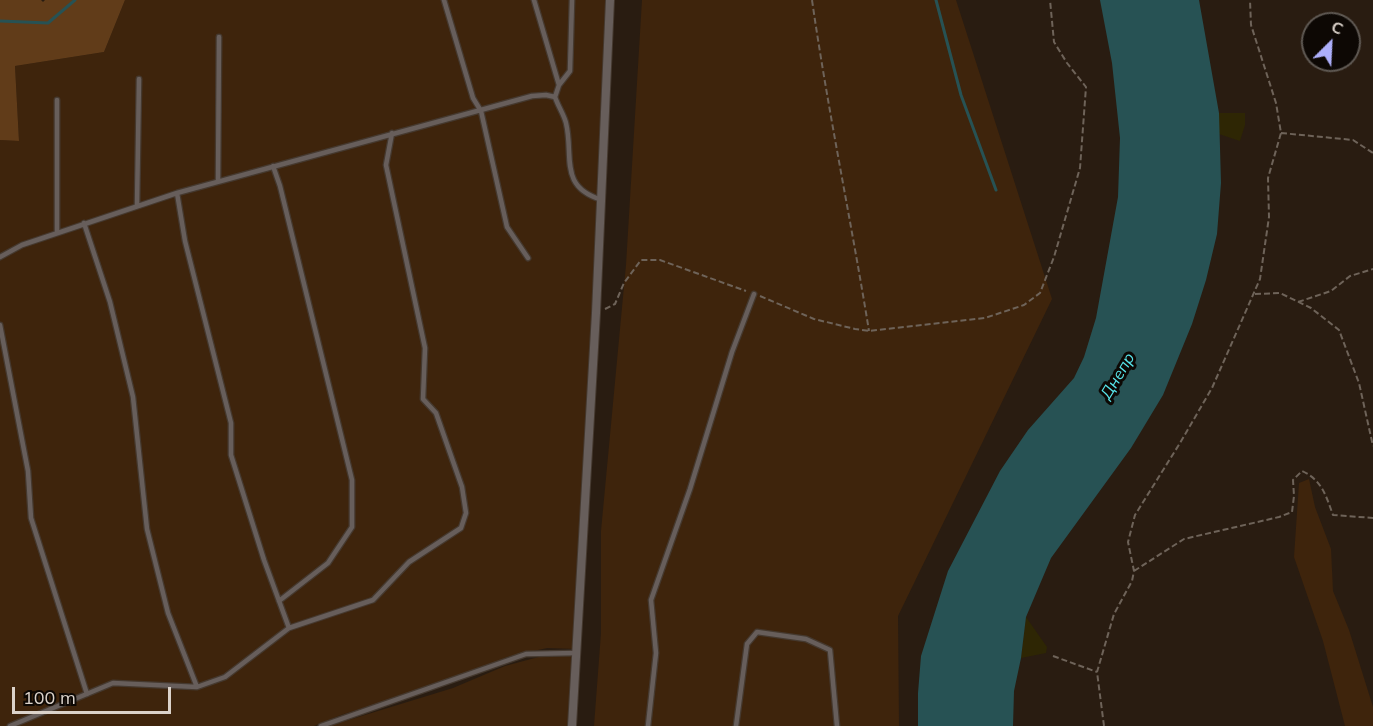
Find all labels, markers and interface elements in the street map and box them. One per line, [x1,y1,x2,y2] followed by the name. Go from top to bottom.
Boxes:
[1301,12,1361,72] north arrow
[1328,16,1347,39] text: С
[1097,349,1139,403] water label: Днепр
[15,675,174,713] scale bar
[23,686,76,709] text: 100 m

